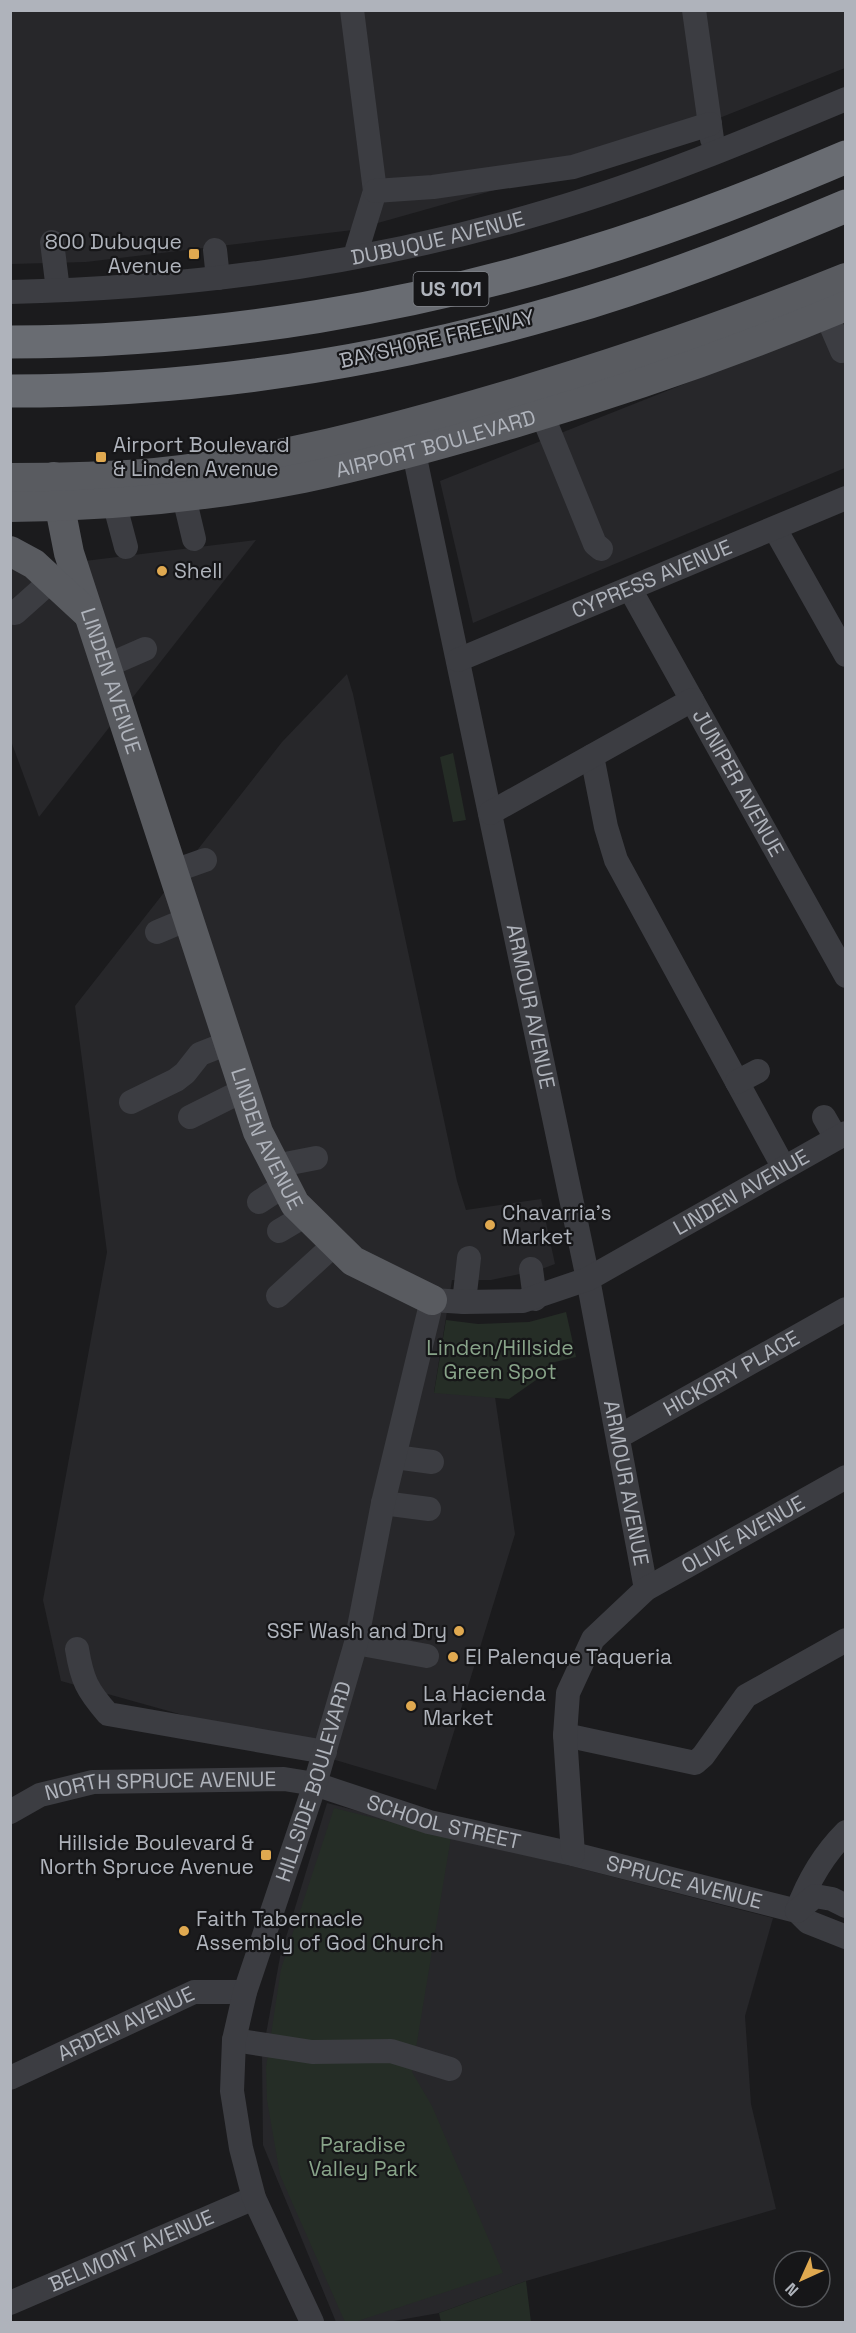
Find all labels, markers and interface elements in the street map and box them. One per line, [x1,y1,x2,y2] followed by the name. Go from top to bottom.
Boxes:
[349,204,528,271] street label: DUBUQUE AVENUE
[45,228,182,279] place label: 800 Dubuque Avenue
[187,247,201,261] marker: 800 Dubuque Avenue
[414,272,488,306] road number: US 101
[337,303,537,374] street label: BAYSHORE FREEWAY
[333,403,539,483] street label: AIRPORT BOULEVARD
[113,431,290,482] place label: Airport Boulevard & Linden Avenue
[94,450,108,464] marker: Airport Boulevard & Linden Avenue
[567,533,736,624] street label: CYPRESS AVENUE
[174,557,222,584] place label: Shell
[155,564,169,578] marker: Shell
[75,604,148,757] street label: LINDEN AVENUE
[687,704,791,861] street label: JUNIPER AVENUE
[501,921,562,1091] street label: ARMOUR AVENUE
[225,1064,310,1214] street label: LINDEN AVENUE
[668,1143,814,1241] street label: LINDEN AVENUE
[502,1199,612,1250] place label: Chavarria's Market
[483,1218,497,1232] marker: Chavarria's Market
[658,1324,804,1422] street label: HICKORY PLACE
[426,1334,574,1385] park label: Linden/Hillside Green Spot
[598,1398,655,1568] street label: ARMOUR AVENUE
[676,1489,809,1580] street label: OLIVE AVENUE
[267,1617,447,1644] place label: SSF Wash and Dry
[452,1624,466,1638] marker: SSF Wash and Dry
[465,1643,672,1670] place label: El Palenque Taqueria
[446,1650,460,1664] marker: El Palenque Taqueria
[269,1678,357,1885] street label: HILLSIDE BOULEVARD
[423,1680,546,1731] place label: La Hacienda Market
[404,1699,418,1713] marker: La Hacienda Market
[42,1765,276,1806] street label: NORTH SPRUCE AVENUE
[363,1788,523,1855] street label: SCHOOL STREET
[40,1829,254,1880] place label: Hillside Boulevard & North Spruce Avenue
[259,1848,273,1862] marker: Hillside Boulevard & North Spruce Avenue
[604,1849,765,1915] street label: SPRUCE AVENUE
[196,1905,444,1956] place label: Faith Tabernacle Assembly of God Church
[177,1924,191,1938] marker: Faith Tabernacle Assembly of God Church
[53,1980,199,2067] street label: ARDEN AVENUE
[309,2131,417,2182] park label: Paradise Valley Park
[44,2203,218,2298] street label: BELMONT AVENUE
[772,2249,832,2309] north arrow
[781,2278,803,2300] text: N

